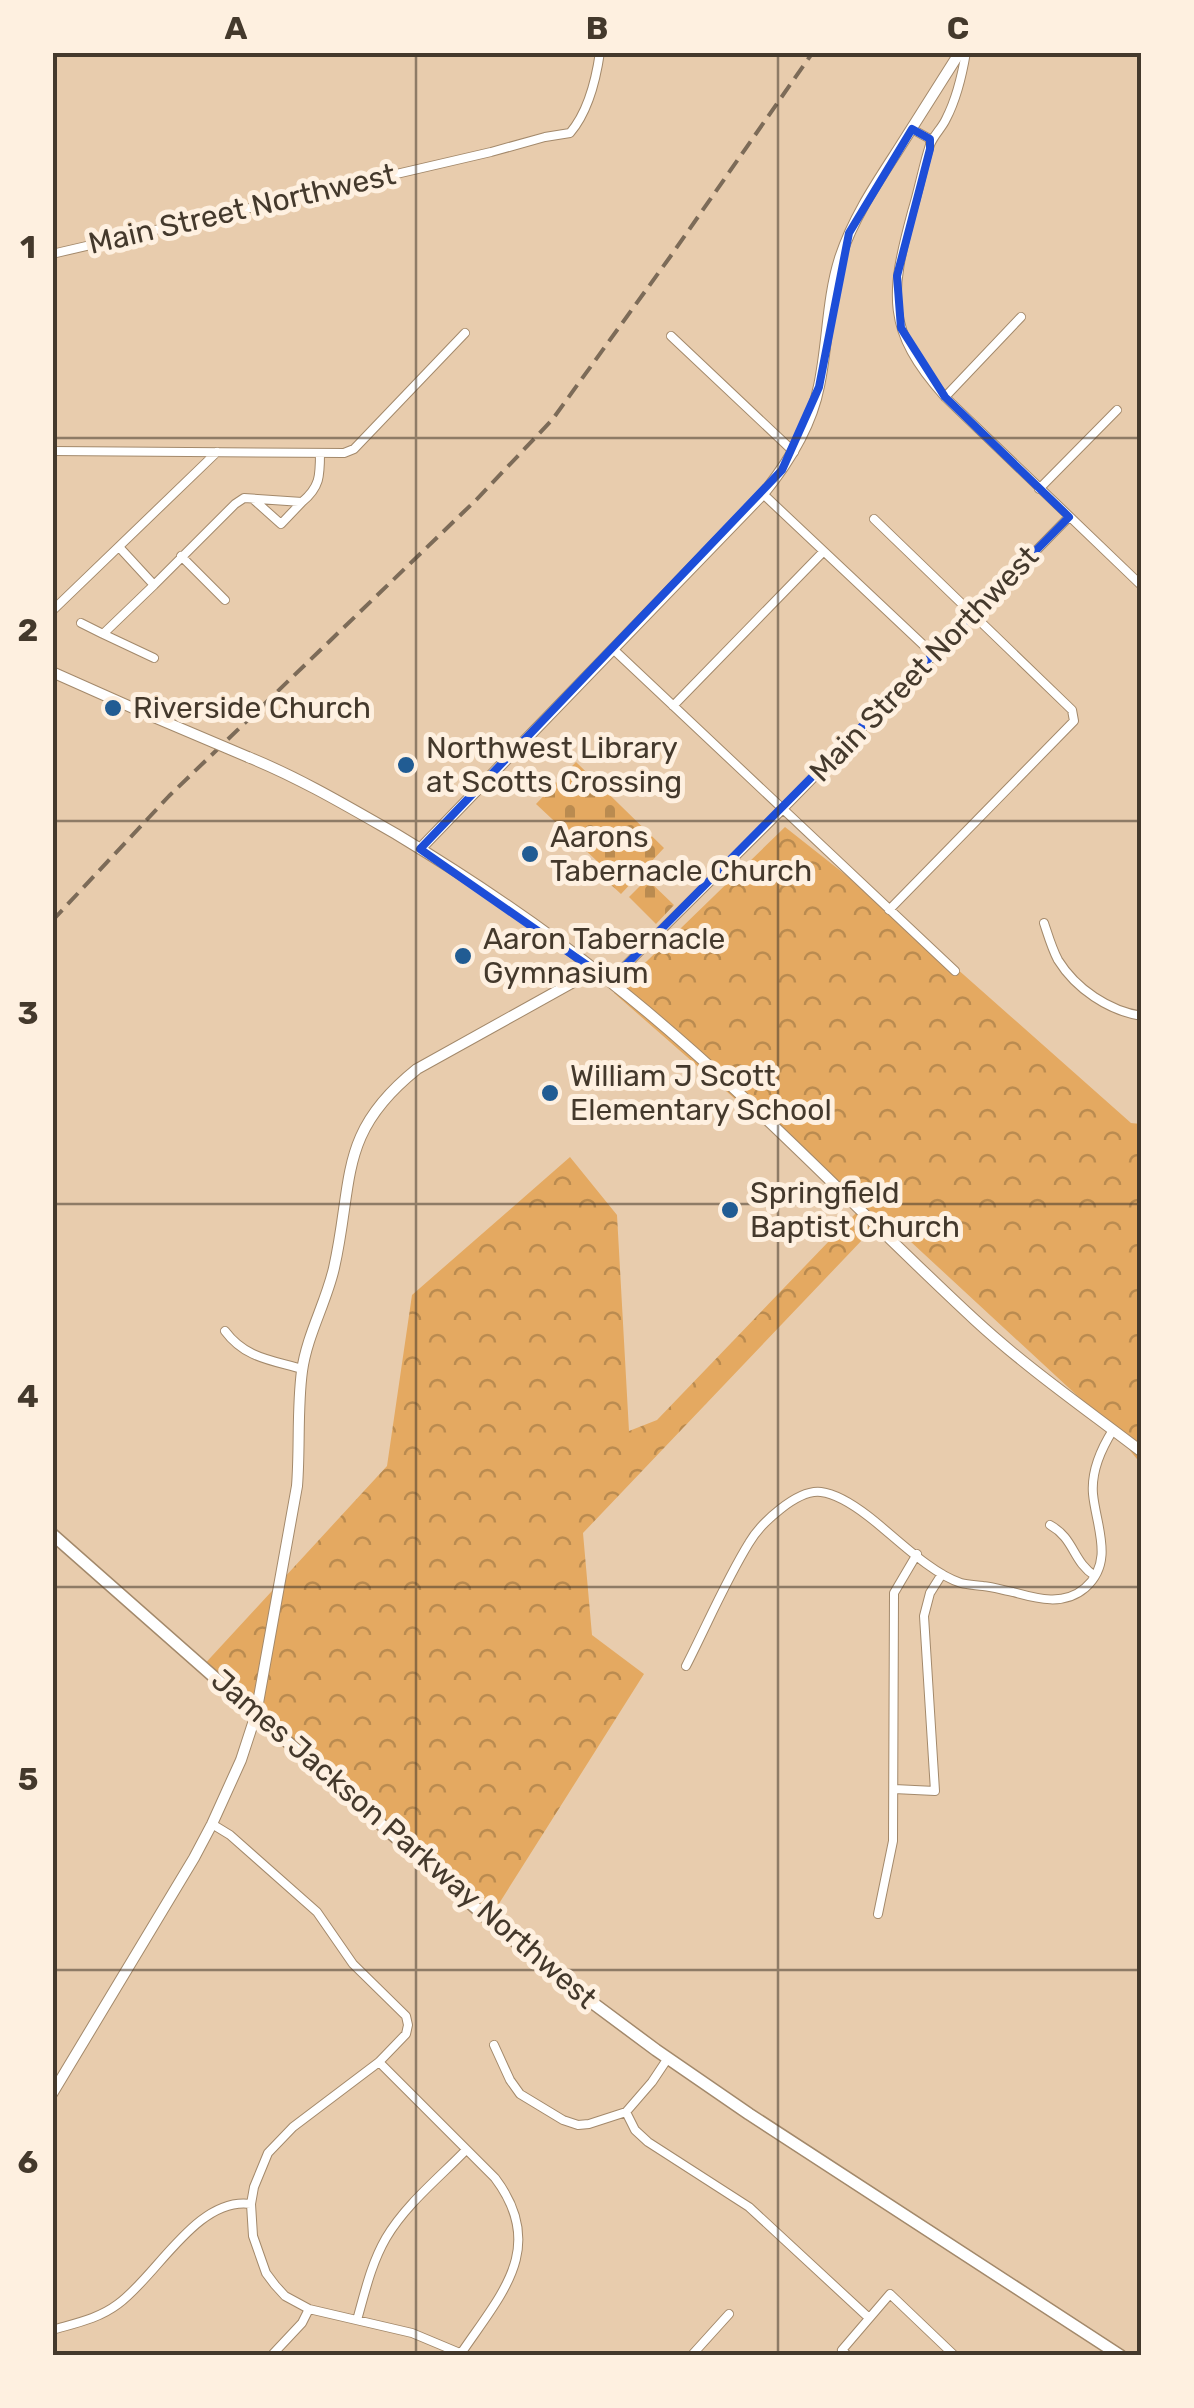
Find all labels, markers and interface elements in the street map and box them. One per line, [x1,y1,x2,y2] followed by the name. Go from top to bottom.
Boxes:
[225,9,248,47] text: A
[586,9,608,47] text: B
[947,9,969,47] text: C
[85,156,399,262] street label: Main Street Northwest
[20,228,36,266] text: 1
[802,538,1046,789] street label: Main Street Northwest
[18,611,38,649] text: 2
[133,690,371,726] place label: Riverside Church
[102,697,124,719] marker: Riverside Church
[426,730,682,800] place label: Northwest Library at Scotts Crossing
[395,754,417,776] marker: Northwest Library at Scotts Crossing
[550,819,812,889] place label: Aarons Tabernacle Church
[519,843,541,865] marker: Aarons Tabernacle Church
[483,921,725,991] place label: Aaron Tabernacle Gymnasium
[452,945,474,967] marker: Aaron Tabernacle Gymnasium
[17,994,39,1032] text: 3
[570,1058,832,1128] place label: William J Scott Elementary School
[539,1082,561,1104] marker: William J Scott Elementary School
[750,1175,960,1245] place label: Springfield Baptist Church
[719,1199,741,1221] marker: Springfield Baptist Church
[17,1377,39,1415] text: 4
[204,1662,604,2016] street label: James Jackson Parkway Northwest
[18,1760,38,1798] text: 5
[18,2143,38,2181] text: 6

